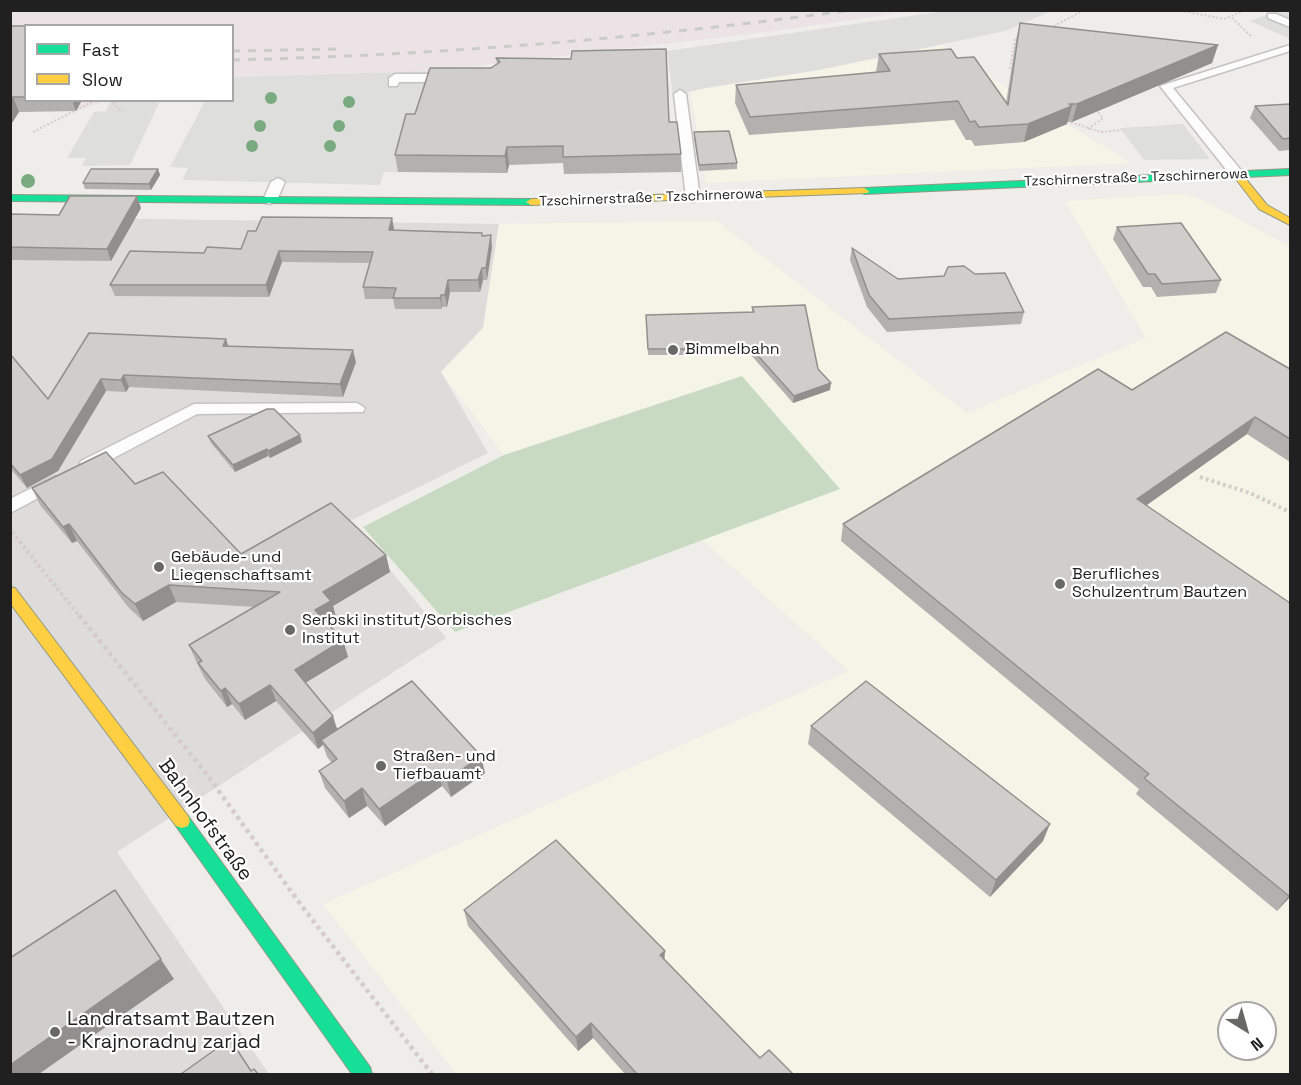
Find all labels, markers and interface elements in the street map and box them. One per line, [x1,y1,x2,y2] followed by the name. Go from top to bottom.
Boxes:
[24,24,234,102] legend
[82,38,119,61] text: Fast
[82,68,123,91] text: Slow
[1024,166,1248,190] street label: Tzschirnerstraße - Tzschirnerowa
[539,186,763,210] street label: Tzschirnerstraße - Tzschirnerowa
[685,340,780,360] place label: Bimmelbahn
[666,343,680,357] marker: Bimmelbahn
[171,548,312,586] place label: Gebäude- und Liegenschaftsamt
[152,560,166,574] marker: Gebäude- und Liegenschaftsamt
[1072,565,1247,603] place label: Berufliches Schulzentrum Bautzen
[1053,577,1067,591] marker: Berufliches Schulzentrum Bautzen
[302,611,512,649] place label: Serbski institut/Sorbisches Institut
[283,623,297,637] marker: Serbski institut/Sorbisches Institut
[393,747,496,785] place label: Straßen- und Tiefbauamt
[153,754,257,886] street label: Bahnhofstraße
[374,759,388,773] marker: Straßen- und Tiefbauamt
[1217,1001,1277,1061] north arrow
[67,1008,275,1055] place label: Landratsamt Bautzen - Krajnoradny zarjad
[48,1025,62,1039] marker: Landratsamt Bautzen - Krajnoradny zarjad
[1246,1033,1268,1056] text: N

